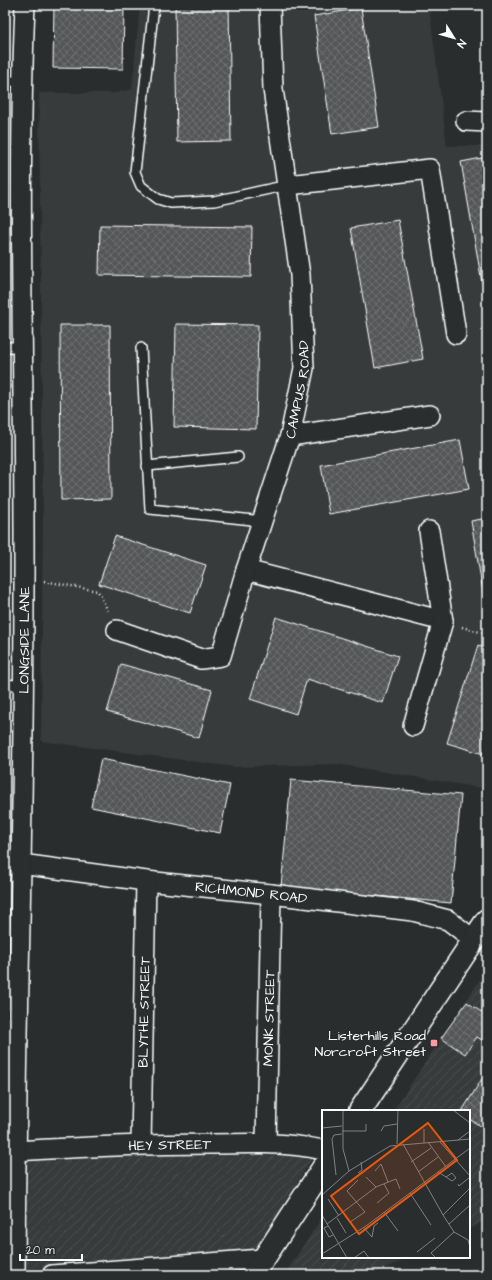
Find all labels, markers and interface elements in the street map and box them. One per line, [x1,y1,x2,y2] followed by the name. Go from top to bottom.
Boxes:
[434,18,474,58] north arrow
[453,36,470,51] text: N
[281,340,315,441] street label: CAMPUS ROAD
[14,586,35,694] street label: LONGSIDE LANE
[194,877,308,909] street label: RICHMOND ROAD
[133,956,156,1068] street label: BLYTHE STREET
[259,969,280,1067] street label: MONK STREET
[314,1026,426,1062] place label: Listerhills Road Norcroft Street
[429,1038,439,1048] marker: Listerhills Road Norcroft Street
[322,1110,470,1258] inset map
[128,1135,212,1156] street label: HEY STREET
[20,1236,82,1262] scale bar
[26,1242,55,1259] text: 20 m

